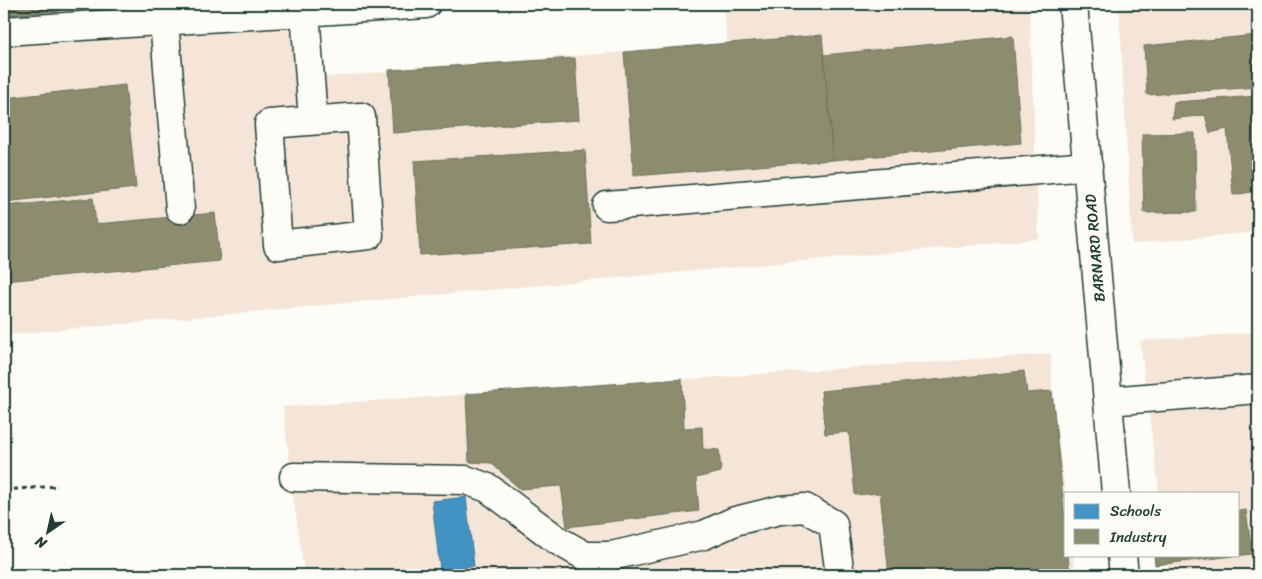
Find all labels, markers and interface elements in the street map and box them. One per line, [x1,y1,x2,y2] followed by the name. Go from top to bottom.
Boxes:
[1077,193,1113,303] street label: BARNARD ROAD
[1064,492,1240,556] legend
[1110,498,1161,524] text: Schools
[22,506,72,556] north arrow
[1109,524,1167,550] text: Industry
[30,529,53,556] text: N

